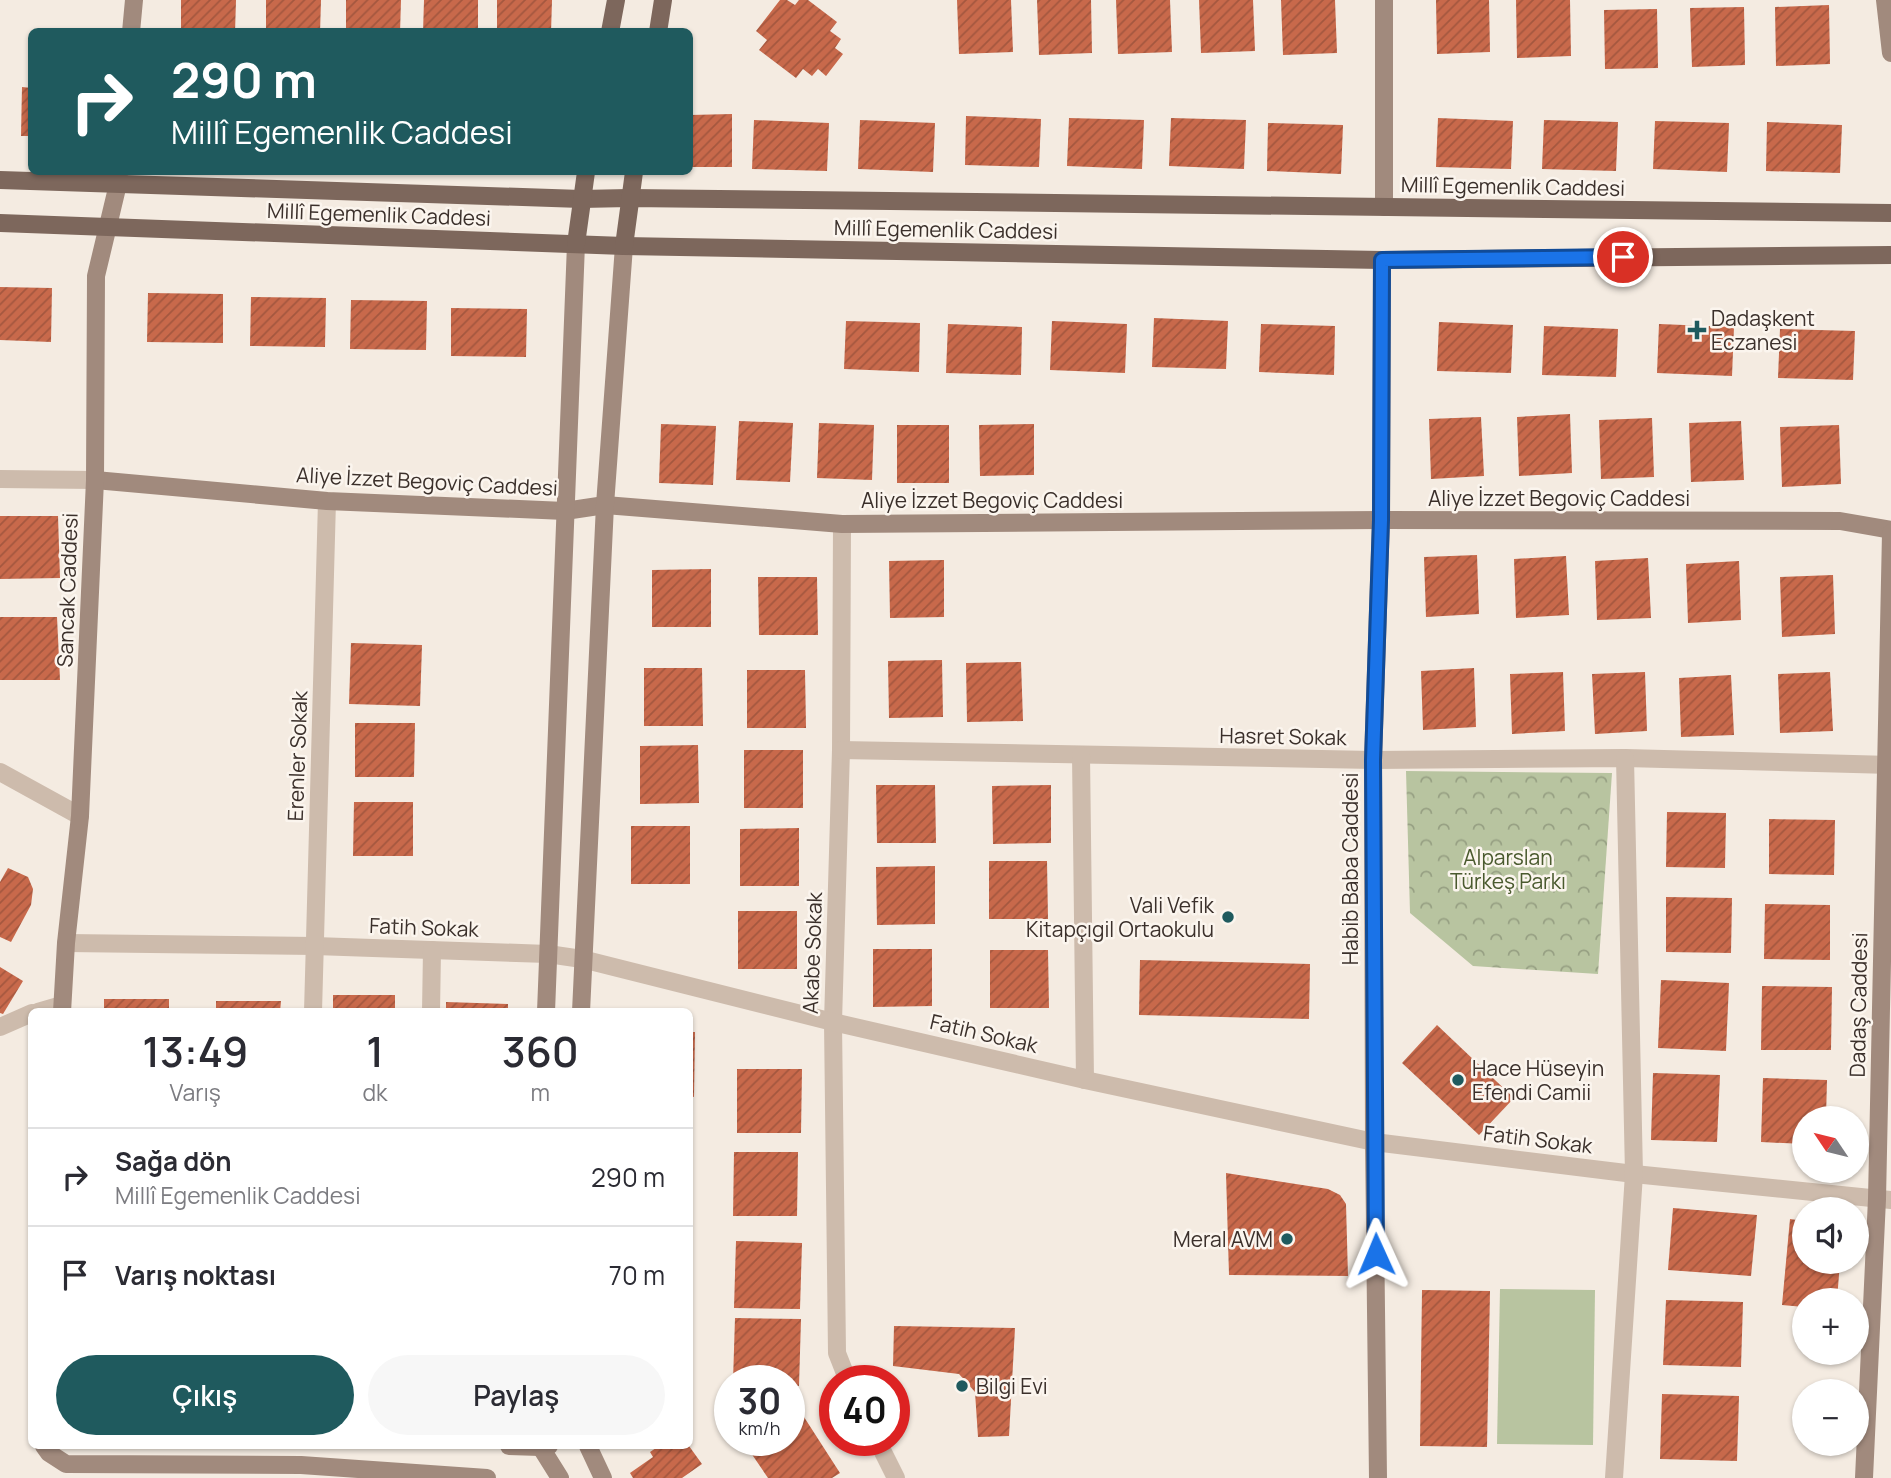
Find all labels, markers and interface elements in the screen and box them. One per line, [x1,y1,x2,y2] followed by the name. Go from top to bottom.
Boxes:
[171,46,317,113] text: 290 m
[56,56,147,147] icon: right
[171,110,513,154] text: Millî Egemenlik Caddesi
[1401,170,1625,202] street label: Millî Egemenlik Caddesi
[266,196,492,232] street label: Millî Egemenlik Caddesi
[834,213,1058,245] street label: Millî Egemenlik Caddesi
[1593,227,1653,287] pin
[1604,238,1642,276] icon: arrive
[1711,304,1815,356] place label: Dadaşkent Eczanesi
[1689,322,1705,338] marker: Dadaşkent Eczanesi
[295,460,559,502] street label: Aliye İzzet Begoviç Caddesi
[1428,484,1690,512] street label: Aliye İzzet Begoviç Caddesi
[861,486,1123,514] street label: Aliye İzzet Begoviç Caddesi
[50,512,84,668] street label: Sancak Caddesi
[281,690,313,822] street label: Erenler Sokak
[1219,721,1347,751] street label: Hasret Sokak
[1336,773,1364,965] street label: Habib Baba Caddesi
[1450,843,1566,895] park label: Alparslan Türkeş Parkı
[796,891,828,1015] street label: Akabe Sokak
[1026,891,1215,943] place label: Vali Vefik Kitapçıgil Ortaokulu
[1220,909,1236,925] marker: Vali Vefik Kitapçıgil Ortaokulu
[369,911,480,943] street label: Fatih Sokak
[1843,932,1873,1078] street label: Dadaş Caddesi
[927,1007,1041,1059] street label: Fatih Sokak
[142,1022,248,1080] text: 13:49
[366,1022,384,1080] text: 1
[502,1022,579,1080] text: 360
[1472,1054,1604,1106] place label: Hace Hüseyin Efendi Camii
[1450,1072,1466,1088] marker: Hace Hüseyin Efendi Camii
[170,1076,221,1108] text: Varış
[362,1076,388,1108] text: dk
[530,1076,550,1108] text: m
[1792,1106,1869,1183] north arrow
[1792,1106,1869,1456] map controls
[1482,1118,1595,1160] street label: Fatih Sokak
[115,1143,232,1179] text: Sağa dön
[56,1158,94,1196] icon: right
[591,1159,665,1195] text: 290 m
[115,1179,361,1211] text: Millî Egemenlik Caddesi
[1792,1197,1869,1274] button: sound
[1339,1217,1413,1291] position arrow
[1173,1225,1273,1253] place label: Meral AVM
[1279,1231,1295,1247] marker: Meral AVM
[56,1256,94,1294] icon: arrive
[115,1257,276,1293] text: Varış noktası
[609,1257,665,1293] text: 70 m
[1792,1288,1869,1365] button: +
[56,1355,354,1435] button: Çıkış
[368,1355,665,1435] button: Paylaş
[819,1365,910,1456] speed limit sign: 40
[976,1372,1048,1400] place label: Bilgi Evi
[738,1377,781,1425] text: 30
[954,1378,970,1394] marker: Bilgi Evi
[1792,1379,1869,1456] button: −
[739,1416,780,1440] text: km/h

